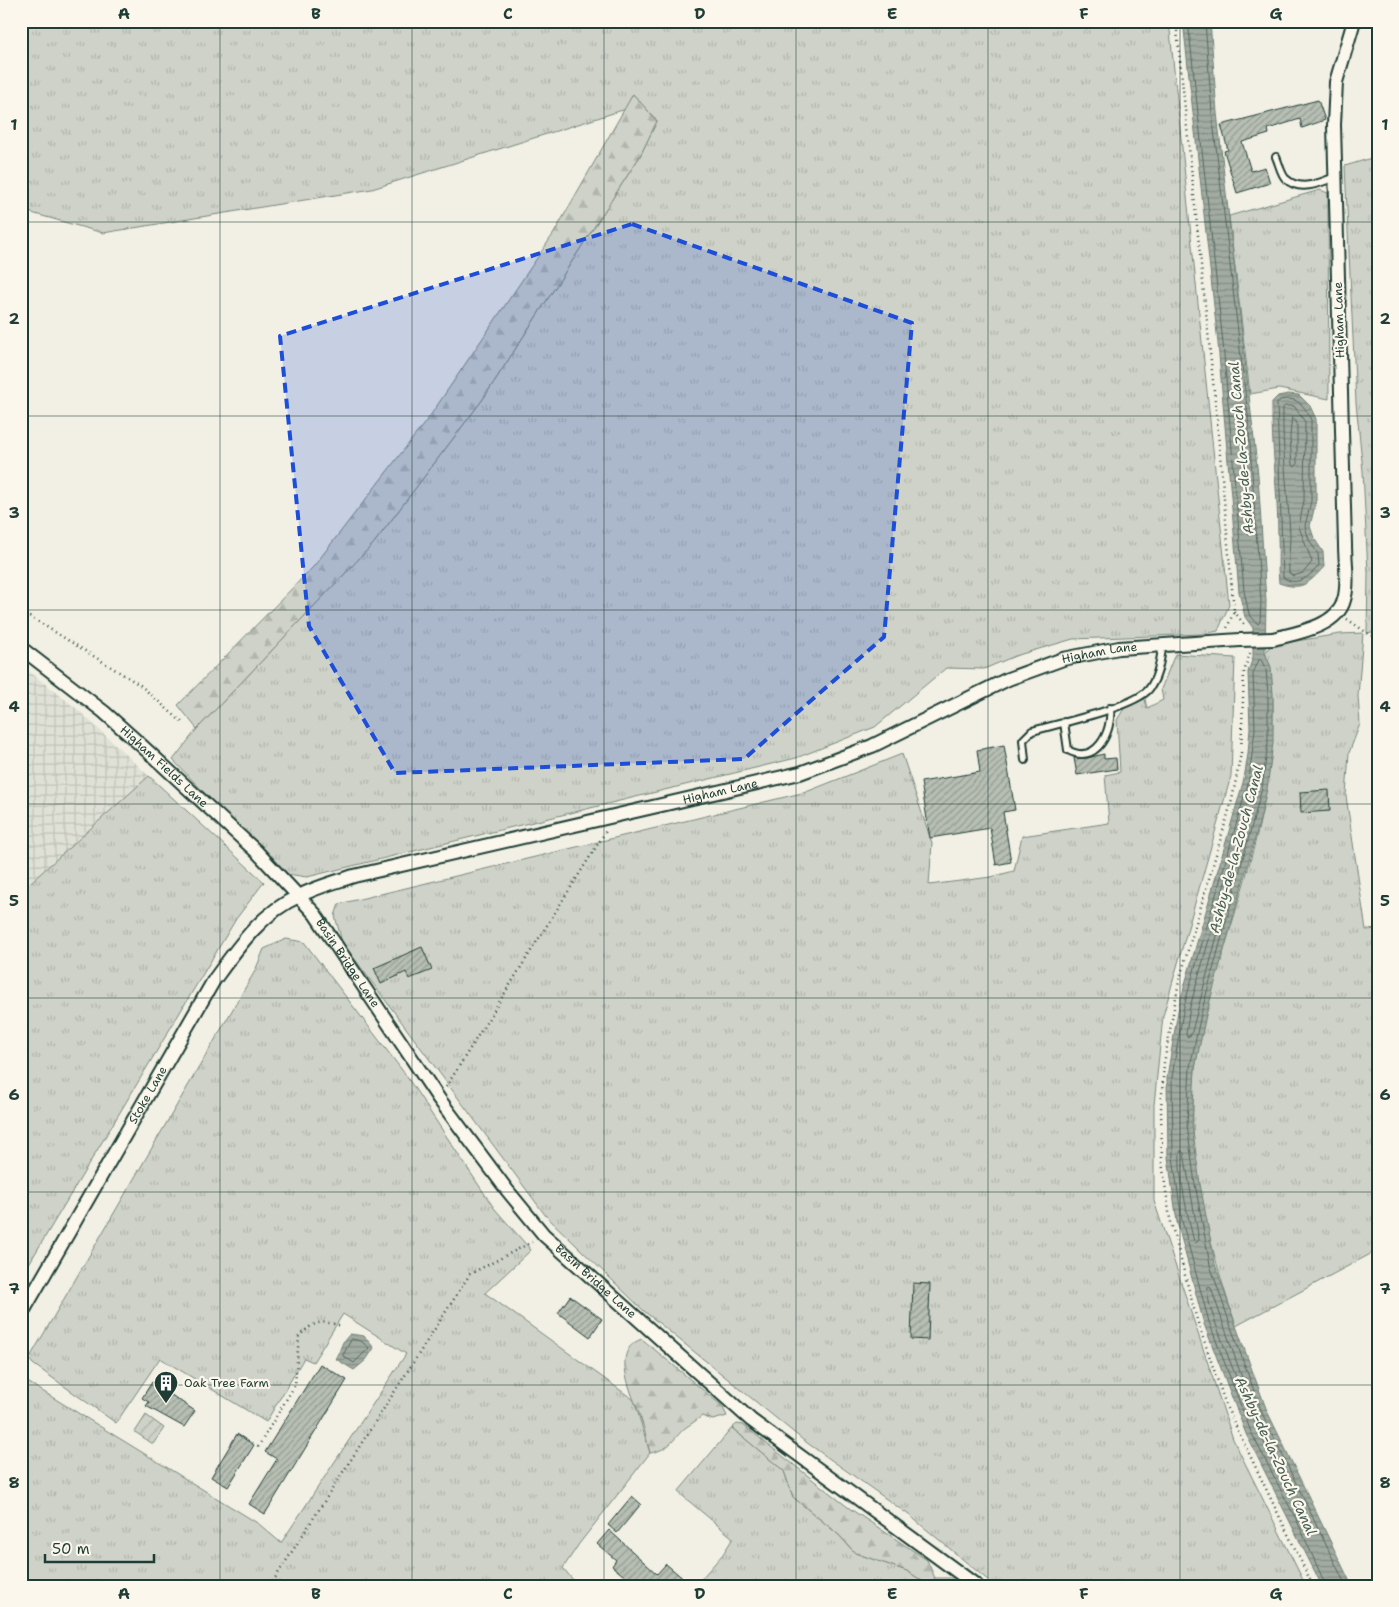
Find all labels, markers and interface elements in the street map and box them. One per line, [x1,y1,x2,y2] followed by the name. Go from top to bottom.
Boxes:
[118,3,130,24] text: A
[311,3,321,24] text: B
[503,3,513,24] text: C
[694,3,706,24] text: D
[887,3,897,24] text: E
[1079,3,1089,24] text: F
[1270,3,1283,24] text: G
[10,114,18,135] text: 1
[1381,114,1389,135] text: 1
[1330,281,1348,358] street label: Higham Lane
[8,308,20,329] text: 2
[1379,308,1391,329] text: 2
[1224,361,1258,535] water label: Ashby-de-la-Zouch Canal
[8,502,20,523] text: 3
[1379,502,1391,523] text: 3
[1060,639,1138,667] street label: Higham Lane
[8,696,20,717] text: 4
[1379,696,1391,717] text: 4
[117,722,212,811] street label: Higham Fields Lane
[1205,763,1267,935] water label: Ashby-de-la-Zouch Canal
[681,775,759,808] street label: Higham Lane
[9,890,19,911] text: 5
[1380,890,1390,911] text: 5
[312,915,384,1011] street label: Basin Bridge Lane
[125,1063,171,1127] street label: Stoke Lane
[8,1084,20,1105] text: 6
[1379,1084,1391,1105] text: 6
[552,1241,640,1322] street label: Basin Bridge Lane
[8,1278,20,1299] text: 7
[1379,1278,1391,1299] text: 7
[153,1370,179,1404] building icon: Oak Tree Farm
[1231,1374,1321,1538] water label: Ashby-de-la-Zouch Canal
[184,1375,269,1391] place label: Oak Tree Farm
[8,1472,20,1493] text: 8
[1379,1472,1391,1493] text: 8
[45,1532,154,1564] scale bar
[52,1539,90,1559] text: 50 m
[118,1583,130,1604] text: A
[311,1583,321,1604] text: B
[503,1583,513,1604] text: C
[694,1583,706,1604] text: D
[887,1583,897,1604] text: E
[1079,1583,1089,1604] text: F
[1270,1583,1283,1604] text: G

